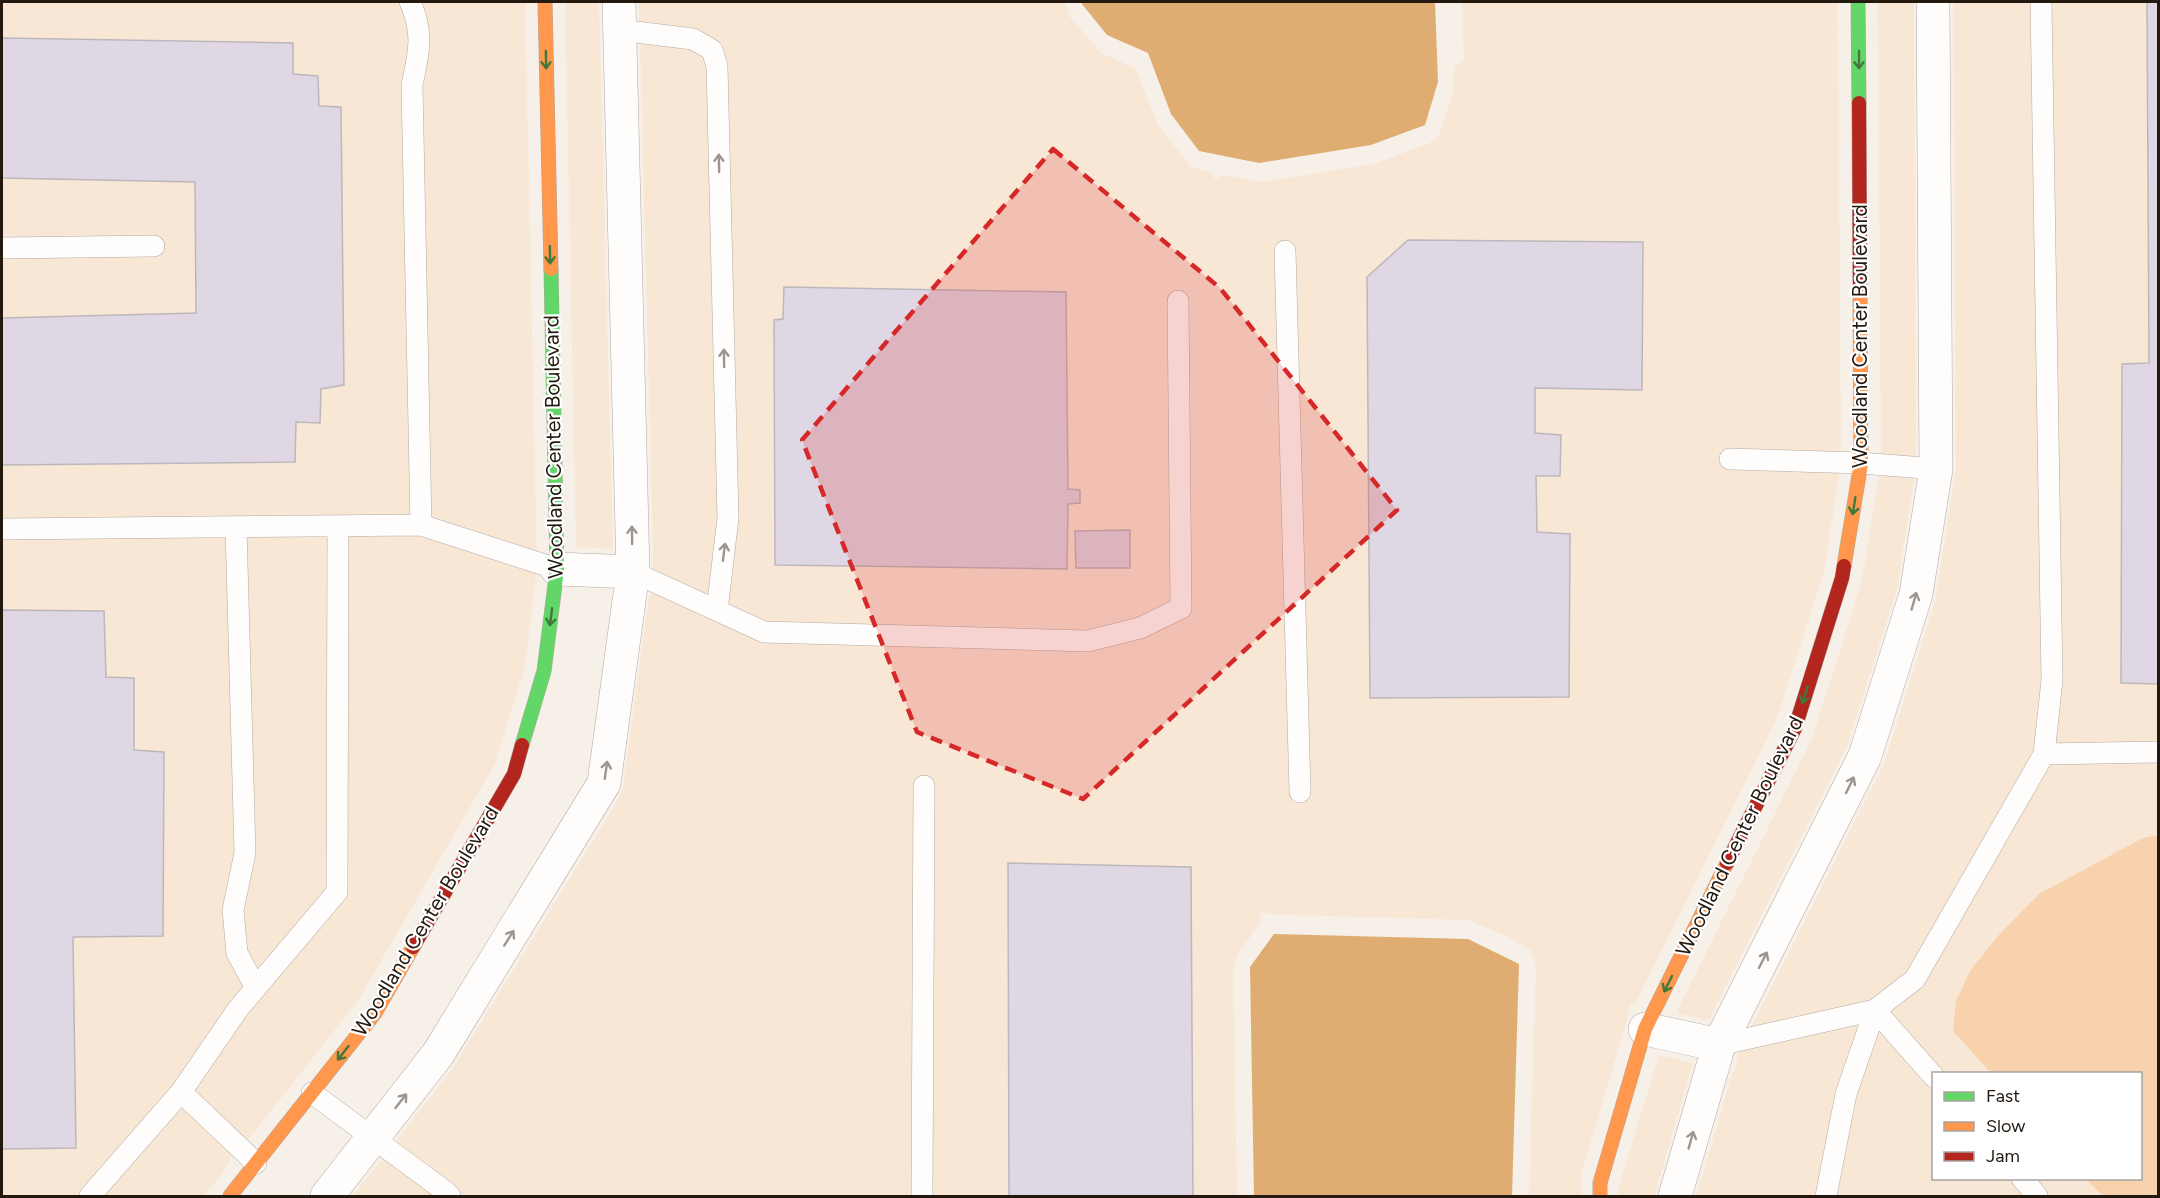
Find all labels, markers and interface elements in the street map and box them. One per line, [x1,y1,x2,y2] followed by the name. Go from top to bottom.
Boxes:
[541,49,552,69] one-way arrow
[1853,49,1865,69] one-way arrow
[714,153,725,173] one-way arrow
[1847,204,1872,468] street label: Woodland Center Boulevard
[545,244,556,264] one-way arrow
[538,315,568,579] street label: Woodland Center Boulevard
[719,348,730,368] one-way arrow
[1848,496,1859,516] one-way arrow
[626,526,637,546] one-way arrow
[719,543,730,563] one-way arrow
[1909,592,1920,611] one-way arrow
[545,607,556,627] one-way arrow
[1799,685,1810,704] one-way arrow
[1670,712,1808,960] street label: Woodland Center Boulevard
[601,761,612,781] one-way arrow
[1845,777,1856,795] one-way arrow
[346,801,504,1041] street label: Woodland Center Boulevard
[503,930,515,947] one-way arrow
[1757,951,1769,969] one-way arrow
[1661,975,1673,993] one-way arrow
[336,1045,349,1061] one-way arrow
[1932,1072,2142,1180] legend
[1986,1085,2020,1107] text: Fast
[395,1093,408,1109] one-way arrow
[1986,1115,2025,1137] text: Slow
[1686,1131,1697,1150] one-way arrow
[1986,1145,2020,1167] text: Jam

